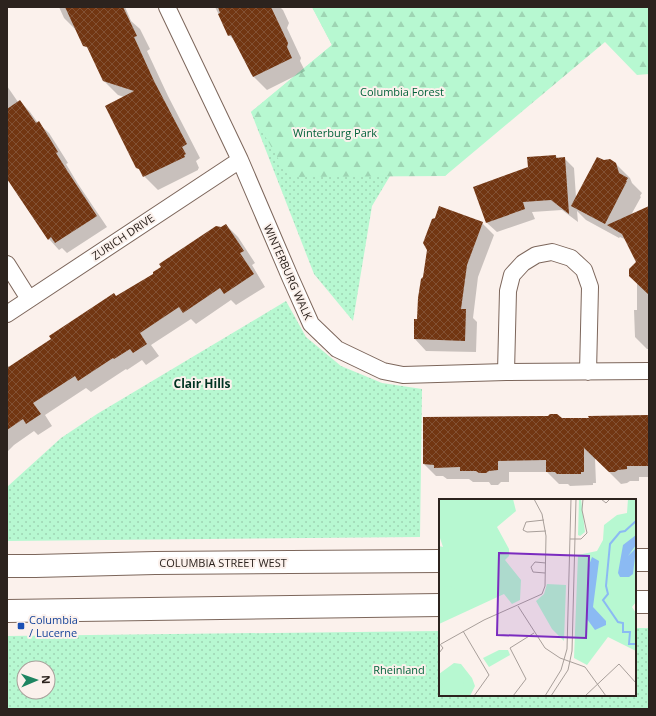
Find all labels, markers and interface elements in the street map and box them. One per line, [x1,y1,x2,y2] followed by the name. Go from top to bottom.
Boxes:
[360,84,444,99] park label: Columbia Forest
[293,125,377,140] park label: Winterburg Park
[88,210,157,263] street label: ZURICH DRIVE
[261,222,316,322] street label: WINTERBURG WALK
[174,375,230,392] district label: Clair Hills
[439,499,636,696] inset map
[159,555,287,570] street label: COLUMBIA STREET WEST
[29,612,78,640] place label: Columbia / Lucerne
[16,621,26,631] marker: Columbia / Lucerne
[16,660,56,700] north arrow
[373,662,425,677] park label: Rheinland
[39,675,54,684] text: N

